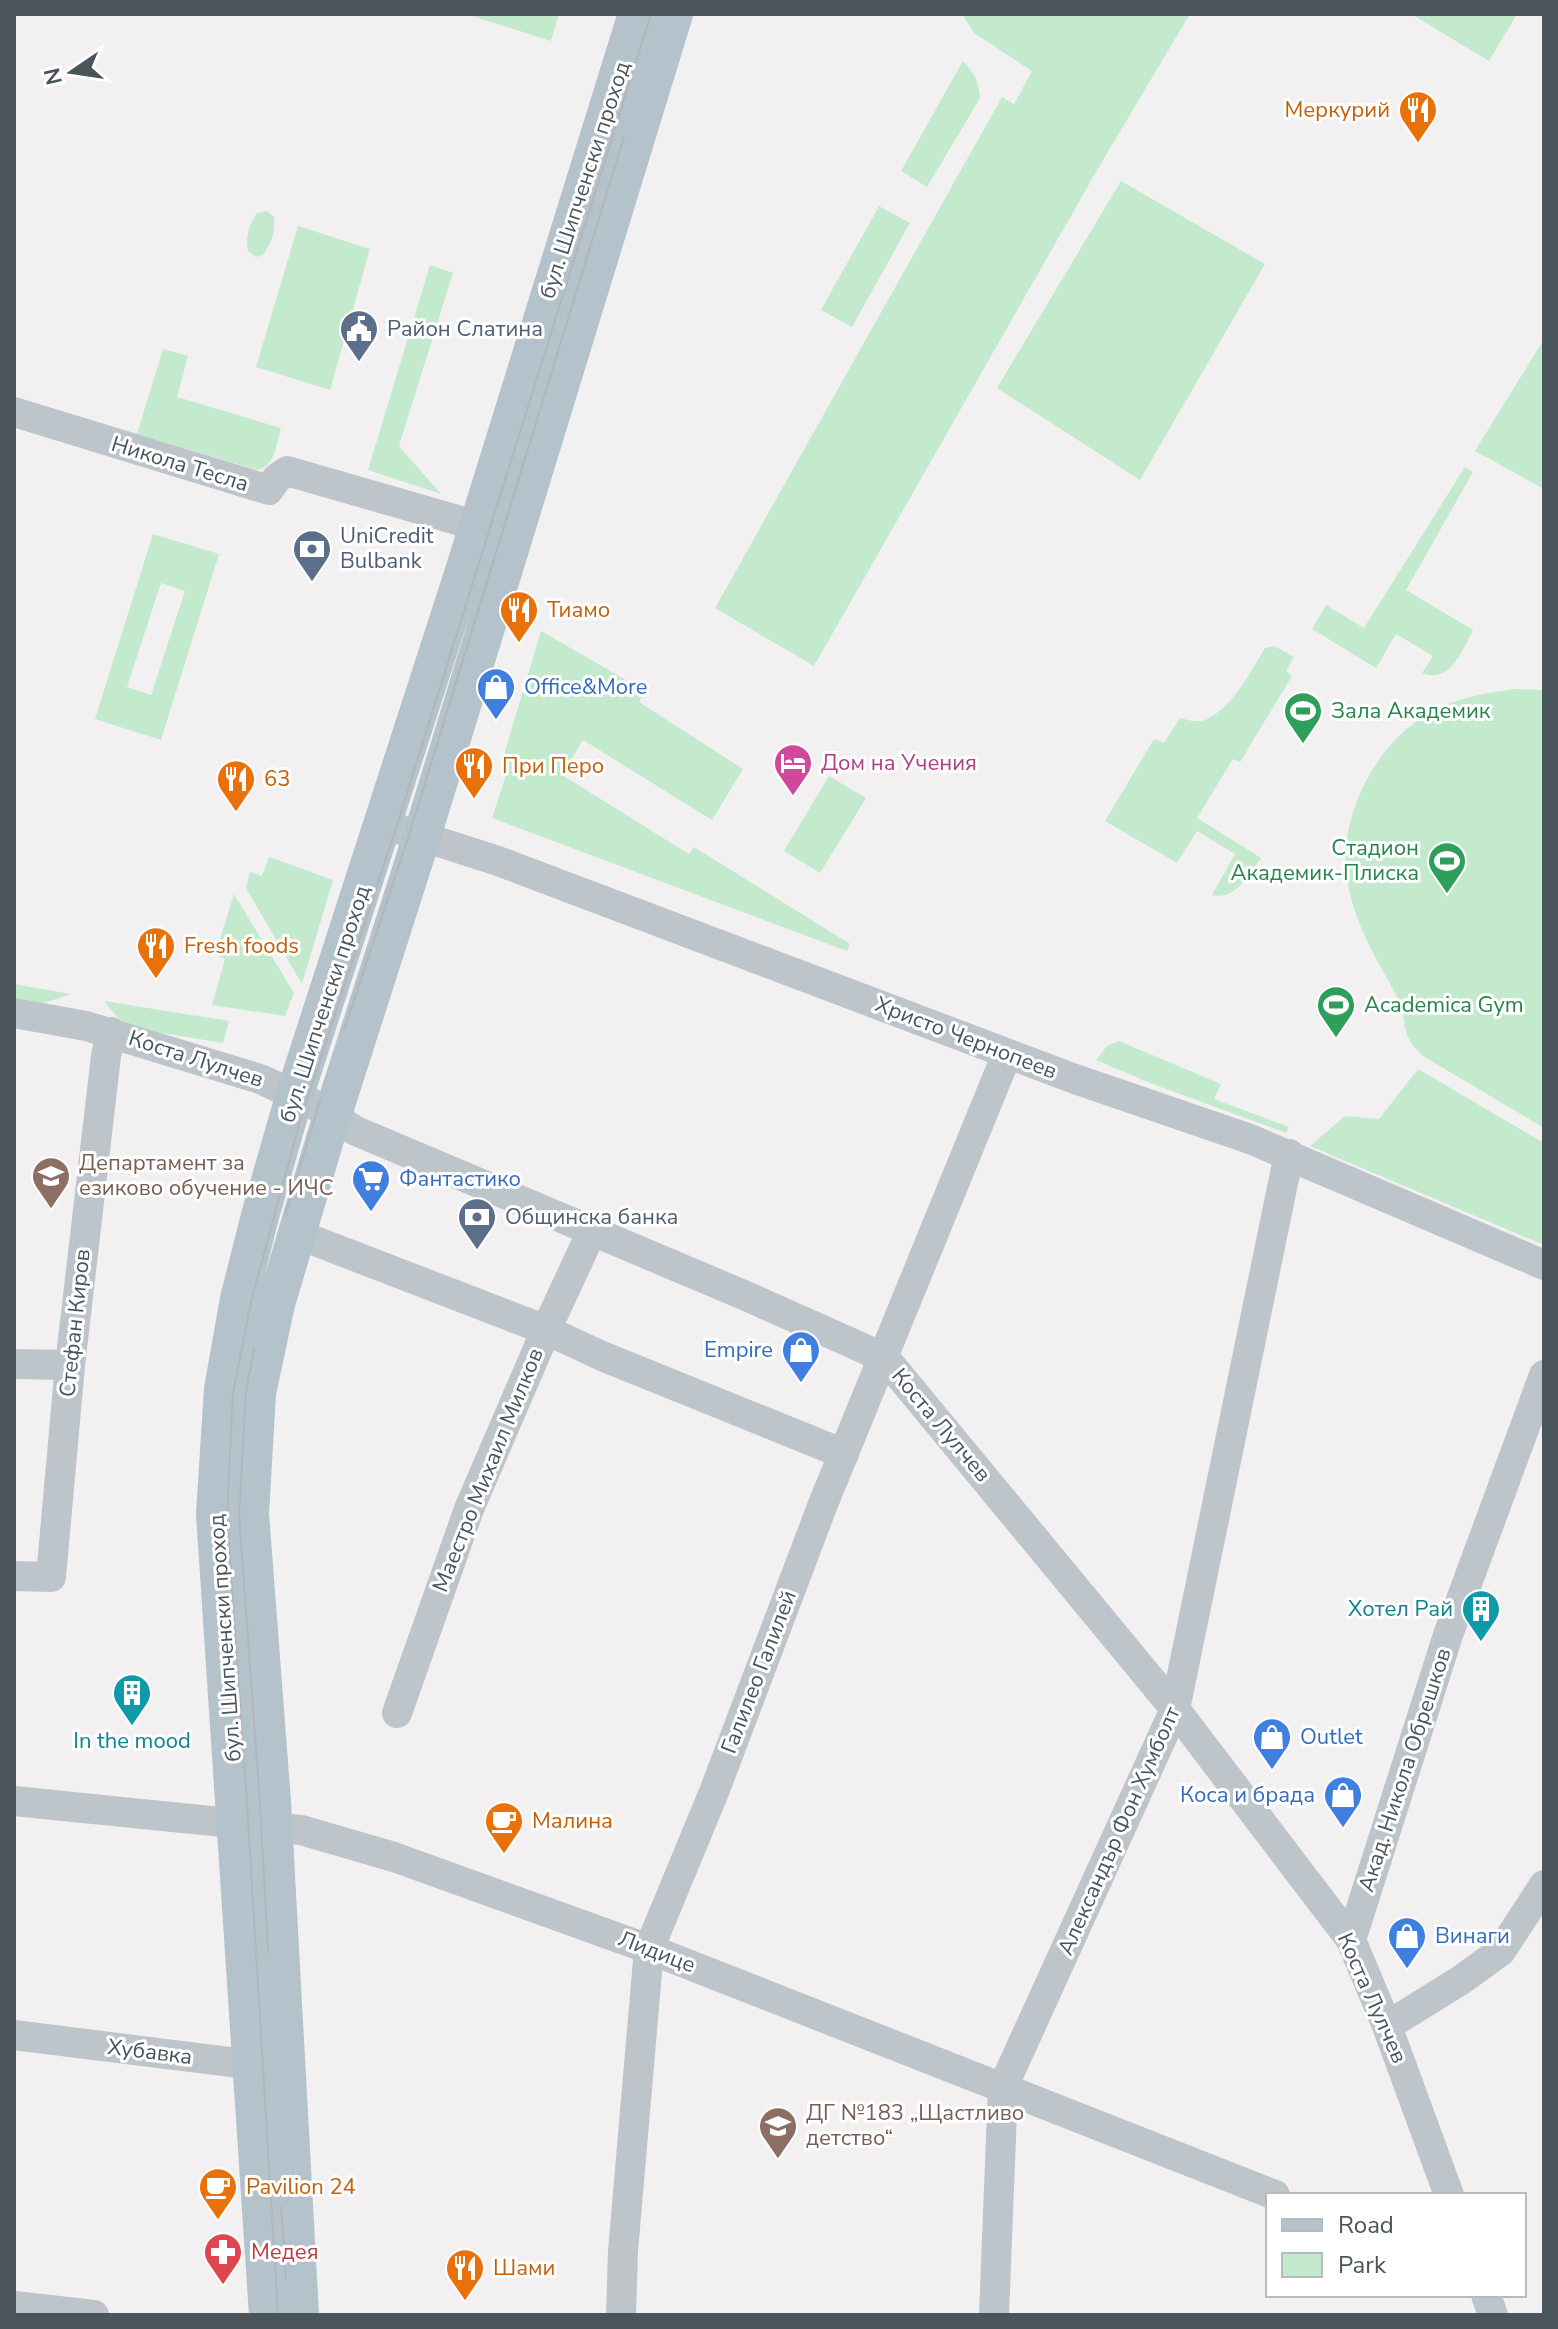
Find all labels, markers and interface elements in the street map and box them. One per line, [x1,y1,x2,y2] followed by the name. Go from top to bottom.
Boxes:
[32,32,112,112] north arrow
[532,57,638,303] street label: бул. Шипченски проход
[37,65,70,88] text: N
[1397,89,1439,144] restaurant icon: Меркурий
[1284,95,1390,125] place label: Меркурий
[338,308,380,363] public building icon: Район Слатина
[387,314,543,344] place label: Район Слатина
[108,429,252,499] street label: Никола Тесла
[340,521,434,576] place label: UniCredit Bulbank
[291,528,333,583] bank icon: UniCredit Bulbank
[498,589,540,644] restaurant icon: Тиамо
[547,595,610,625] place label: Тиамо
[475,666,517,721] shop icon: Office&More
[524,672,648,702] place label: Office&More
[1282,690,1324,745] sports icon: Зала Академик
[1331,696,1491,726] place label: Зала Академик
[772,742,814,797] hotel icon: Дом на Учения
[453,745,495,800] restaurant icon: При Перо
[821,748,977,778] place label: Дом на Учения
[502,751,604,781] place label: При Перо
[215,758,257,813] restaurant icon: 63
[264,764,290,794] place label: 63
[1230,833,1419,888] place label: Стадион Академик-Плиска
[1426,840,1468,895] sports icon: Стадион Академик-Плиска
[272,881,378,1127] street label: бул. Шипченски проход
[135,925,177,980] restaurant icon: Fresh foods
[184,931,299,961] place label: Fresh foods
[1315,984,1357,1039] sports icon: Academica Gym
[871,990,1061,1086] street label: Христо Чернопеев
[1364,990,1524,1020] place label: Academica Gym
[125,1023,267,1095] street label: Коста Лулчев
[79,1148,334,1203] place label: Департамент за езиково обучение - ИЧС
[30,1155,72,1210] school or university icon: Департамент за езиково обучение - ИЧС
[350,1158,392,1213] supermarket icon: Фантастико
[399,1164,521,1194] place label: Фантастико
[456,1196,498,1251] bank icon: Общинска банка
[505,1202,678,1232] place label: Общинска банка
[52,1247,98,1399] street label: Стефан Киров
[780,1329,822,1384] shop icon: Empire
[704,1335,773,1365] place label: Empire
[425,1344,551,1596] street label: Маестро Михаил Милков
[885,1362,997,1488] street label: Коста Лулчев
[201,1513,249,1763] street label: бул. Шипченски проход
[714,1586,804,1758] street label: Галилео Галилей
[1460,1588,1502,1643] building icon: Хотел Рай
[1348,1594,1453,1624] place label: Хотел Рай
[1351,1644,1459,1896] street label: Акад. Никола Обрешков
[111,1672,153,1727] building icon: In the mood
[1051,1702,1188,1960] street label: Александър Фон Хумболт
[1251,1716,1293,1771] shop icon: Outlet
[1300,1722,1363,1752] place label: Outlet
[73,1726,191,1756] place label: In the mood
[1322,1774,1364,1829] shop icon: Коса и брада
[1180,1780,1315,1810] place label: Коса и брада
[483,1800,525,1855] cafe icon: Малина
[532,1806,613,1836] place label: Малина
[1386,1915,1428,1970] shop icon: Винаги
[1435,1921,1510,1951] place label: Винаги
[614,1924,700,1980] street label: Лидице
[1330,1928,1414,2068] street label: Коста Лулчев
[106,2032,194,2072] street label: Хубавка
[806,2098,1024,2153] place label: ДГ №183 „Щастливо детство“
[757,2105,799,2160] school or university icon: ДГ №183 „Щастливо детство“
[197,2166,239,2221] cafe icon: Pavilion 24
[246,2172,356,2202] place label: Pavilion 24
[1266,2193,1526,2297] legend
[1338,2209,1394,2241] text: Road
[202,2231,244,2286] pharmacy icon: Медея
[251,2237,319,2267] place label: Медея
[444,2247,486,2302] restaurant icon: Шами
[1338,2249,1387,2281] text: Park
[493,2253,555,2283] place label: Шами

